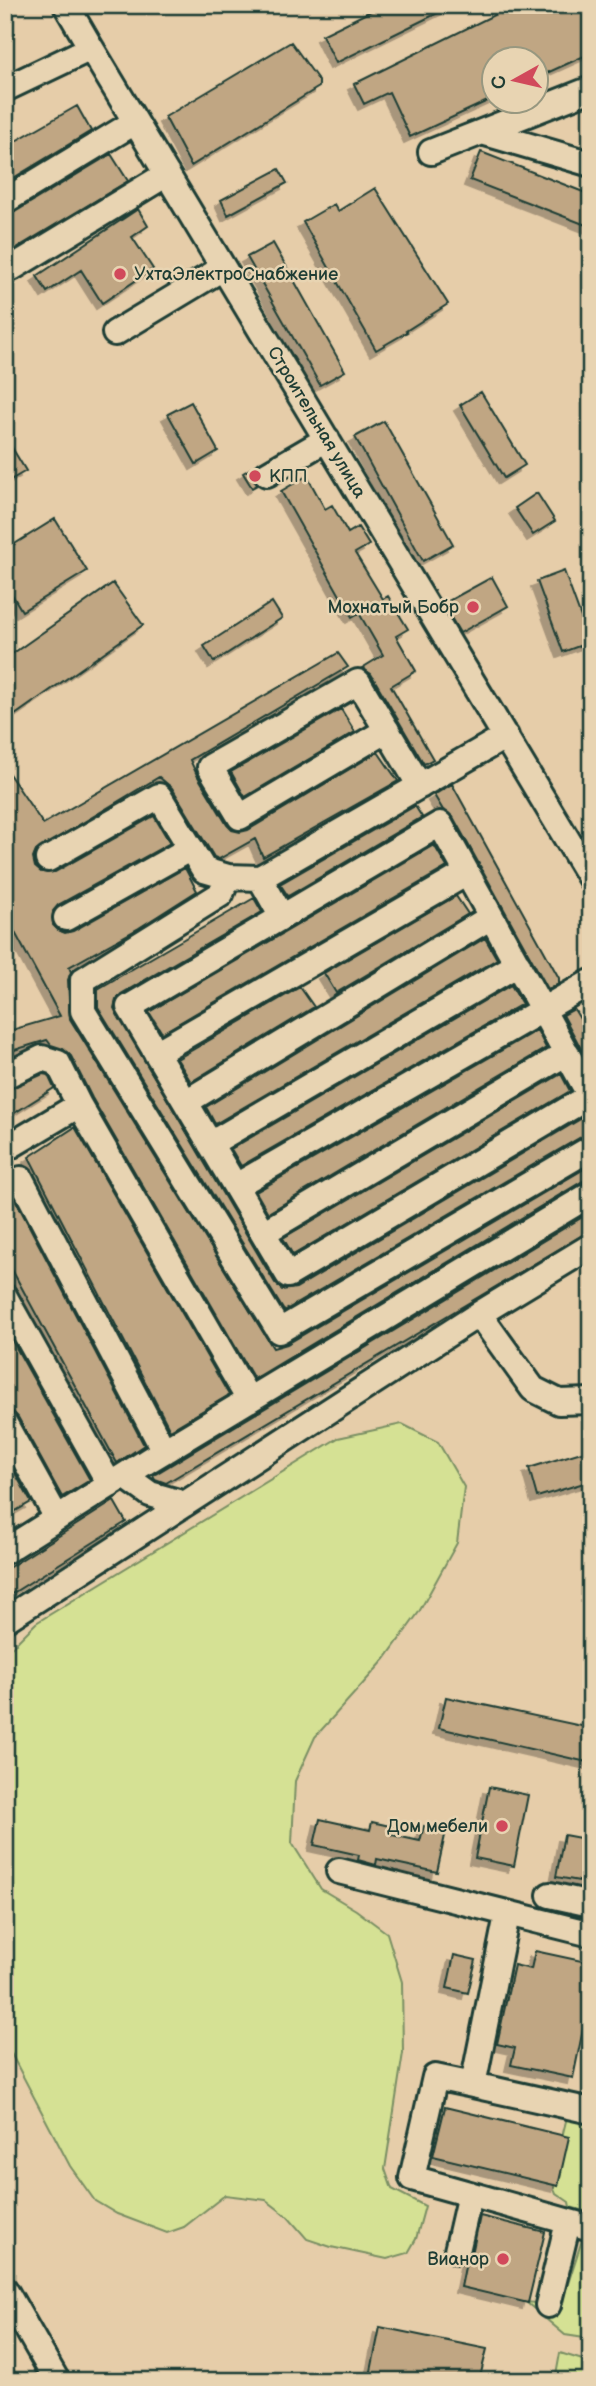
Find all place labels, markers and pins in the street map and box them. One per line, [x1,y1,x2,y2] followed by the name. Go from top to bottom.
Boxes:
[134,264,338,285] place label: УхтаЭлектроСнабжение
[112,266,128,282] marker: УхтаЭлектроСнабжение
[269,466,308,487] place label: КПП
[247,468,263,484] marker: КПП
[327,597,459,618] place label: Мохнатый Бобр
[465,599,481,615] marker: Мохнатый Бобр
[387,1816,488,1837] place label: Дом мебели
[494,1818,510,1834] marker: Дом мебели
[427,2249,489,2270] place label: Вианор
[495,2251,511,2267] marker: Вианор

